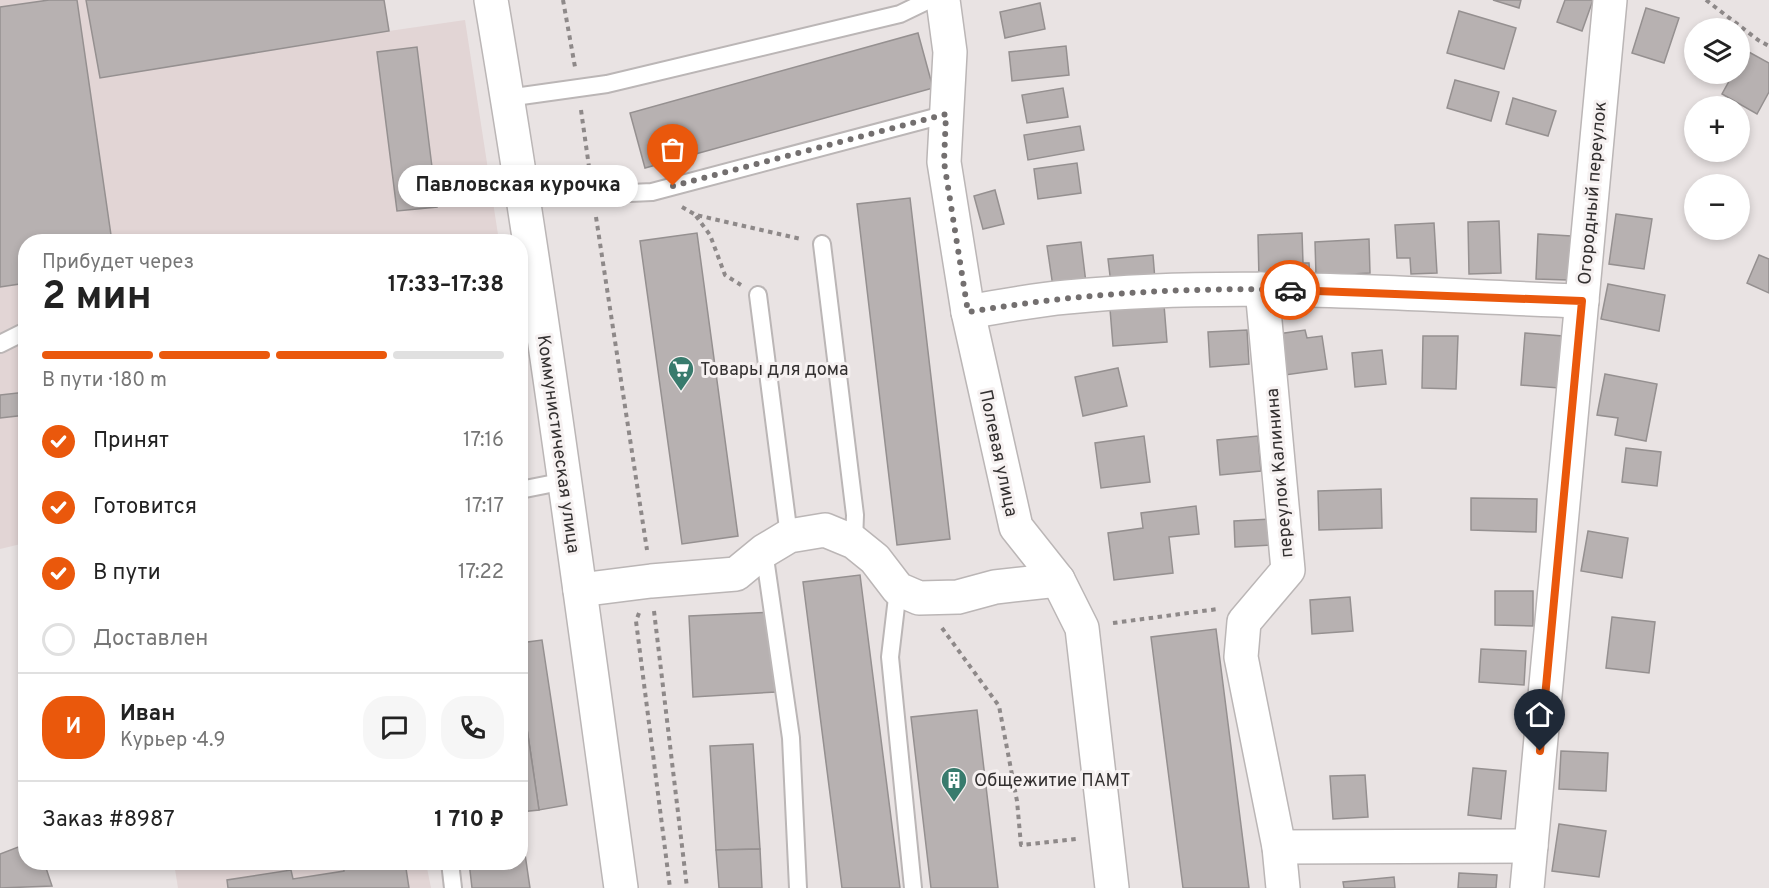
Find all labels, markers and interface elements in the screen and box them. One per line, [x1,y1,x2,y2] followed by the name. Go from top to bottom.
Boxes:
[1684,18,1750,240] map controls
[1684,18,1750,84] button: layers
[1684,96,1750,162] button: +
[1574,100,1613,286] street label: Огородный переулок
[647,124,698,186] pin
[656,133,689,166] icon: bag
[397,165,637,207] callout: Павловская курочка
[415,173,621,199] text: Павловская курочка
[1684,174,1750,240] button: −
[42,250,194,276] text: Прибудет через
[1260,260,1320,320] courier
[388,272,504,299] text: 17:33–17:38
[42,274,152,323] text: 2 мин
[1274,274,1307,307] icon: car
[531,333,584,555] street label: Коммунистическая улица
[666,354,696,392] supermarket icon: Товары для дома
[700,359,849,382] place label: Товары для дома
[42,368,167,394] text: В пути · 180 m
[1262,387,1299,559] street label: переулок Калинина
[973,388,1022,519] street label: Полевая улица
[42,425,75,458] icon: check
[93,428,169,455] text: Принят
[463,428,504,454] text: 17:16
[42,491,75,524] icon: check
[93,494,197,521] text: Готовится
[465,494,504,520] text: 17:17
[42,557,75,590] icon: check
[93,560,161,587] text: В пути
[458,560,504,586] text: 17:22
[93,626,208,653] text: Доставлен
[1514,689,1565,751] pin
[363,696,426,759] button: chat
[441,696,504,759] button: phone
[1523,698,1556,731] icon: home
[120,701,175,728] text: Иван
[66,714,81,741] text: И
[120,728,225,754] text: Курьер · 4.9
[939,765,969,803] building icon: Общежитие ПАМТ
[974,770,1130,793] place label: Общежитие ПАМТ
[42,807,175,834] text: Заказ #8987
[434,807,504,834] text: 1 710 ₽

